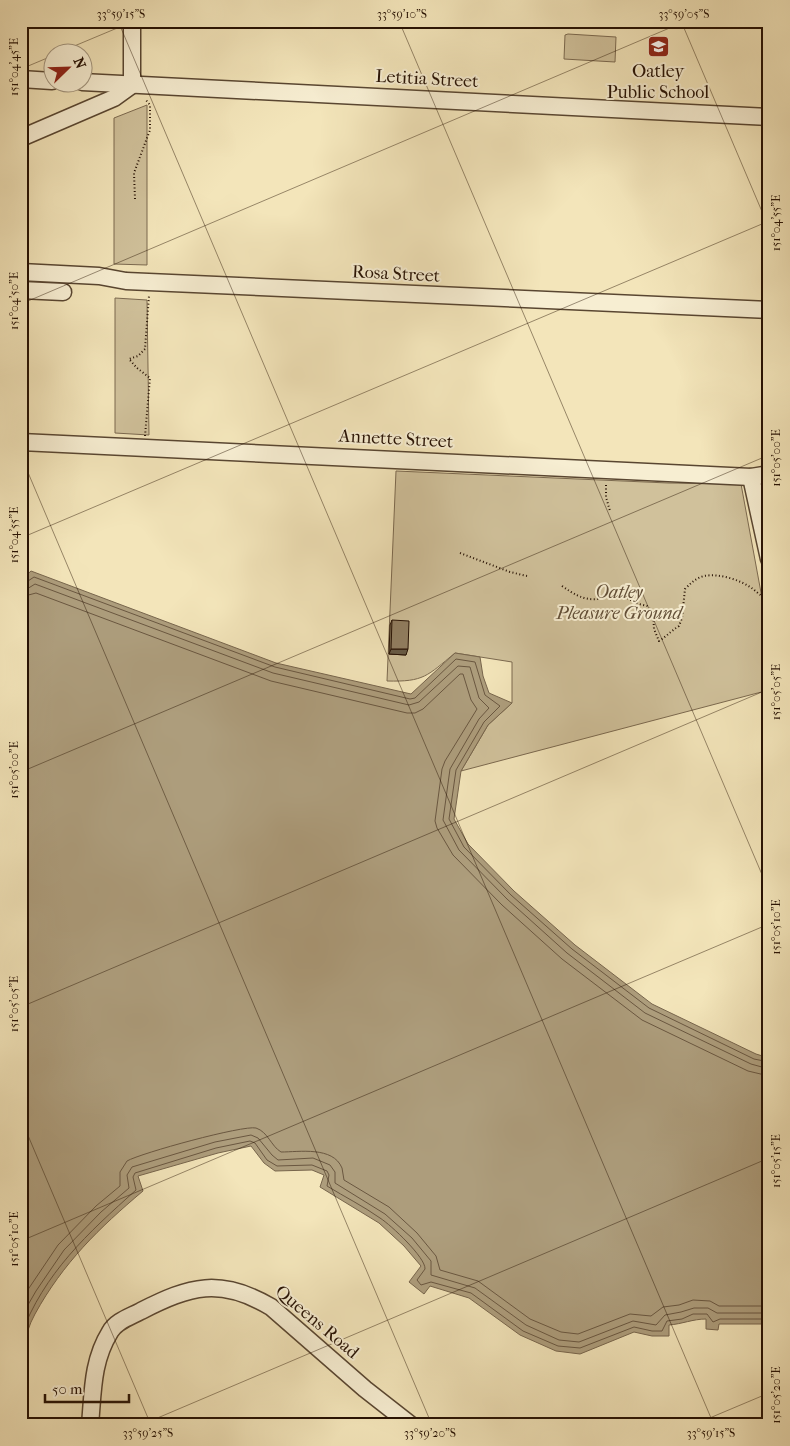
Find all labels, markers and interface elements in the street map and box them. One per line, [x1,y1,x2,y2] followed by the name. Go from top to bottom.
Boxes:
[97,7,145,21] text: 33°59'15"S
[377,7,427,21] text: 33°59'10"S
[659,7,709,21] text: 33°59'05"S
[646,34,670,58] school or university icon: Oatley Public School
[7,38,21,96] text: 151°04'45"E
[42,42,92,92] north arrow
[70,55,90,72] text: N
[607,61,709,103] place label: Oatley Public School
[375,66,480,92] street label: Letitia Street
[769,195,783,251] text: 151°04'55"E
[351,261,441,287] street label: Rosa Street
[7,272,21,330] text: 151°04'50"E
[337,425,454,453] street label: Annette Street
[769,429,783,487] text: 151°05'00"E
[7,507,21,563] text: 151°04'55"E
[555,582,685,624] park label: Oatley Pleasure Ground
[769,664,783,720] text: 151°05'05"E
[7,741,21,799] text: 151°05'00"E
[769,899,783,955] text: 151°05'10"E
[7,976,21,1032] text: 151°05'05"E
[769,1134,783,1188] text: 151°05'15"E
[7,1211,21,1267] text: 151°05'10"E
[271,1281,363,1363] street label: Queens Road
[769,1366,783,1424] text: 151°05'20"E
[45,1371,129,1403] scale bar
[52,1380,83,1398] text: 50 m
[123,1426,173,1440] text: 33°59'25"S
[404,1426,456,1440] text: 33°59'20"S
[687,1426,735,1440] text: 33°59'15"S

